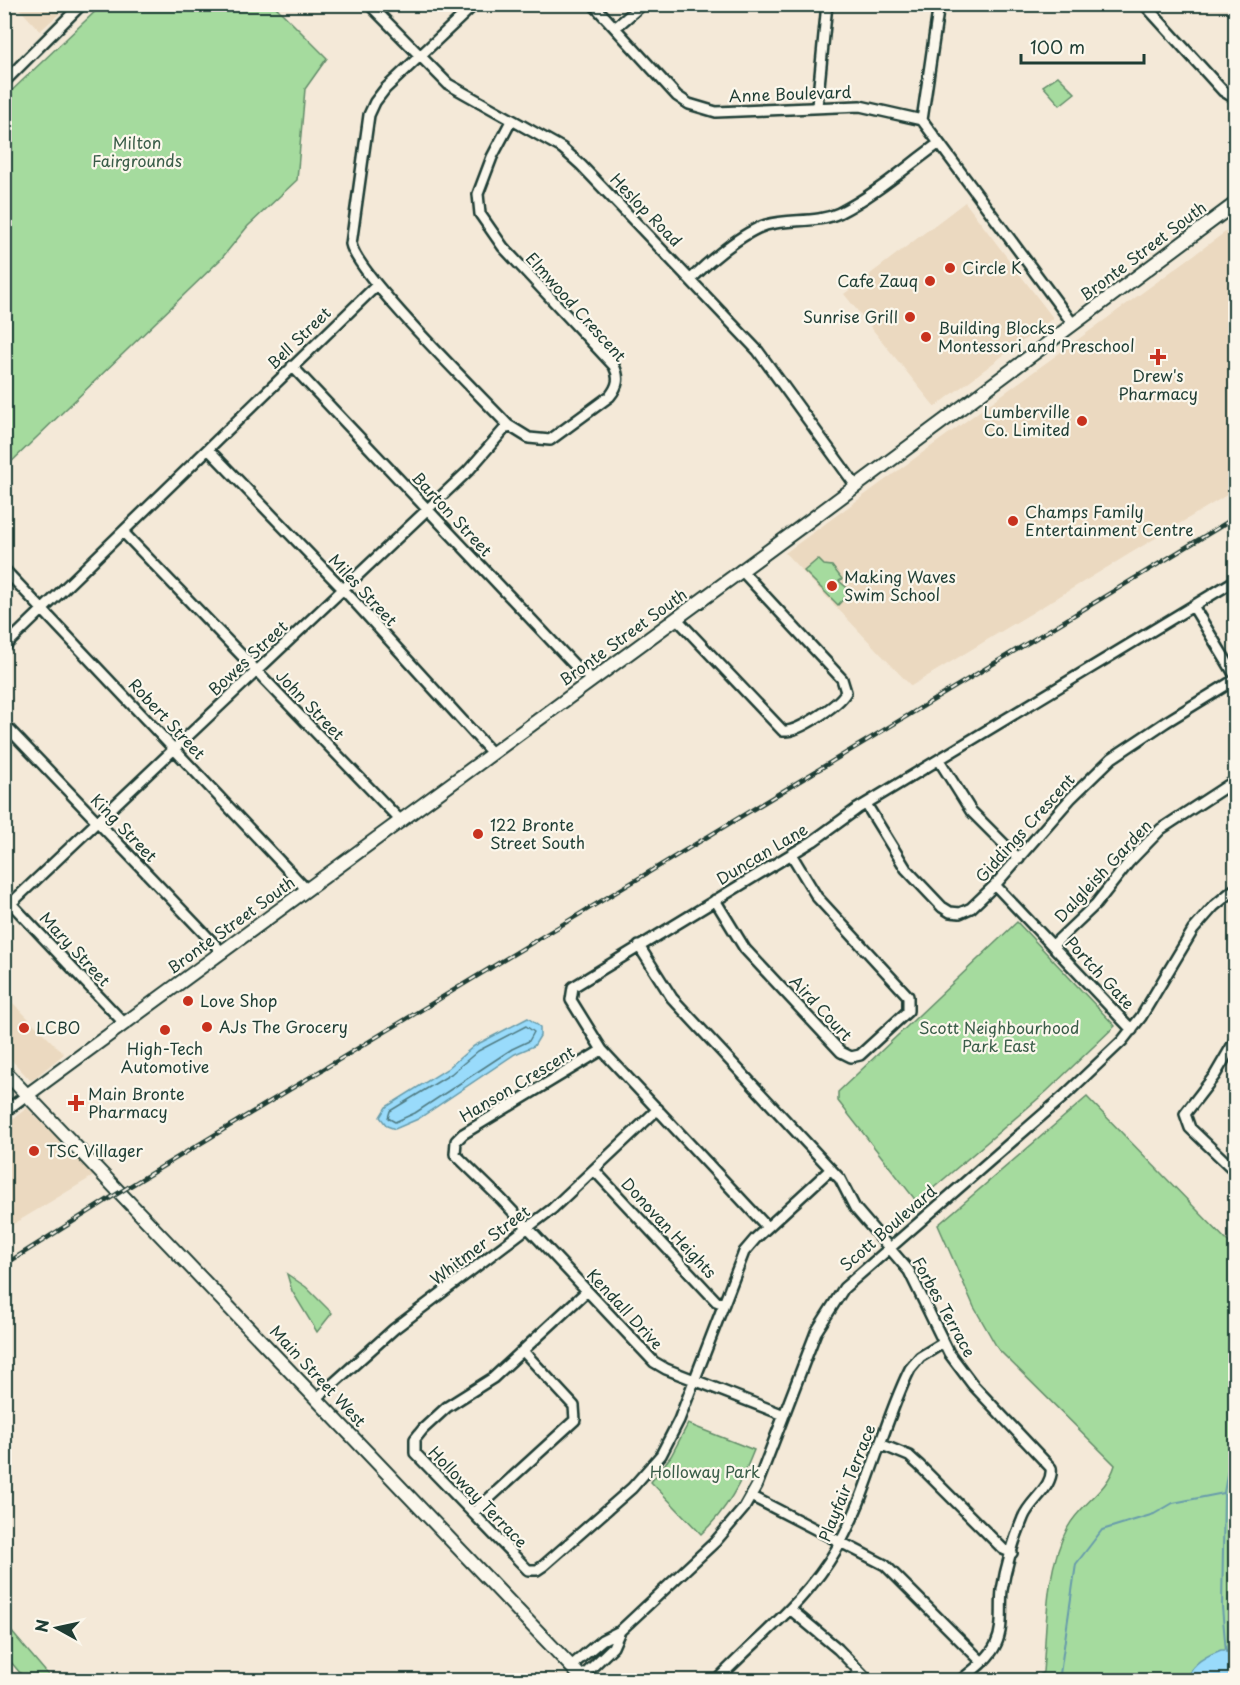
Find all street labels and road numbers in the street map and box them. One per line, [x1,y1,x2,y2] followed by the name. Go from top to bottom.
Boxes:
[728,79,852,107] street label: Anne Boulevard
[605,167,688,252] street label: Heslop Road
[1074,195,1211,306] street label: Bronte Street South
[521,246,633,367] street label: Elmwood Crescent
[261,300,336,374] street label: Bell Street
[407,466,499,561] street label: Barton Street
[324,548,404,631] street label: Miles Street
[554,582,691,691] street label: Bronte Street South
[202,614,293,700] street label: Bowes Street
[271,664,351,745] street label: John Street
[124,672,212,765] street label: Robert Street
[969,767,1080,887] street label: Giddings Crescent
[86,788,164,867] street label: King Street
[1048,813,1156,927] street label: Dalgleish Garden
[711,816,812,890] street label: Duncan Lane
[162,870,299,979] street label: Bronte Street South
[35,906,117,991] street label: Mary Street
[1061,931,1141,1014] street label: Portch Gate
[785,969,859,1046] street label: Aird Court
[454,1039,579,1127] street label: Hanson Crescent
[617,1172,723,1283] street label: Donovan Heights
[834,1178,941,1276] street label: Scott Boulevard
[425,1199,534,1290] street label: Whitmer Street
[907,1252,982,1361] street label: Forbes Terrace
[582,1263,669,1354] street label: Kendall Drive
[265,1319,372,1432] street label: Main Street West
[812,1420,881,1545] street label: Playfair Terrace
[424,1440,534,1553] street label: Holloway Terrace

